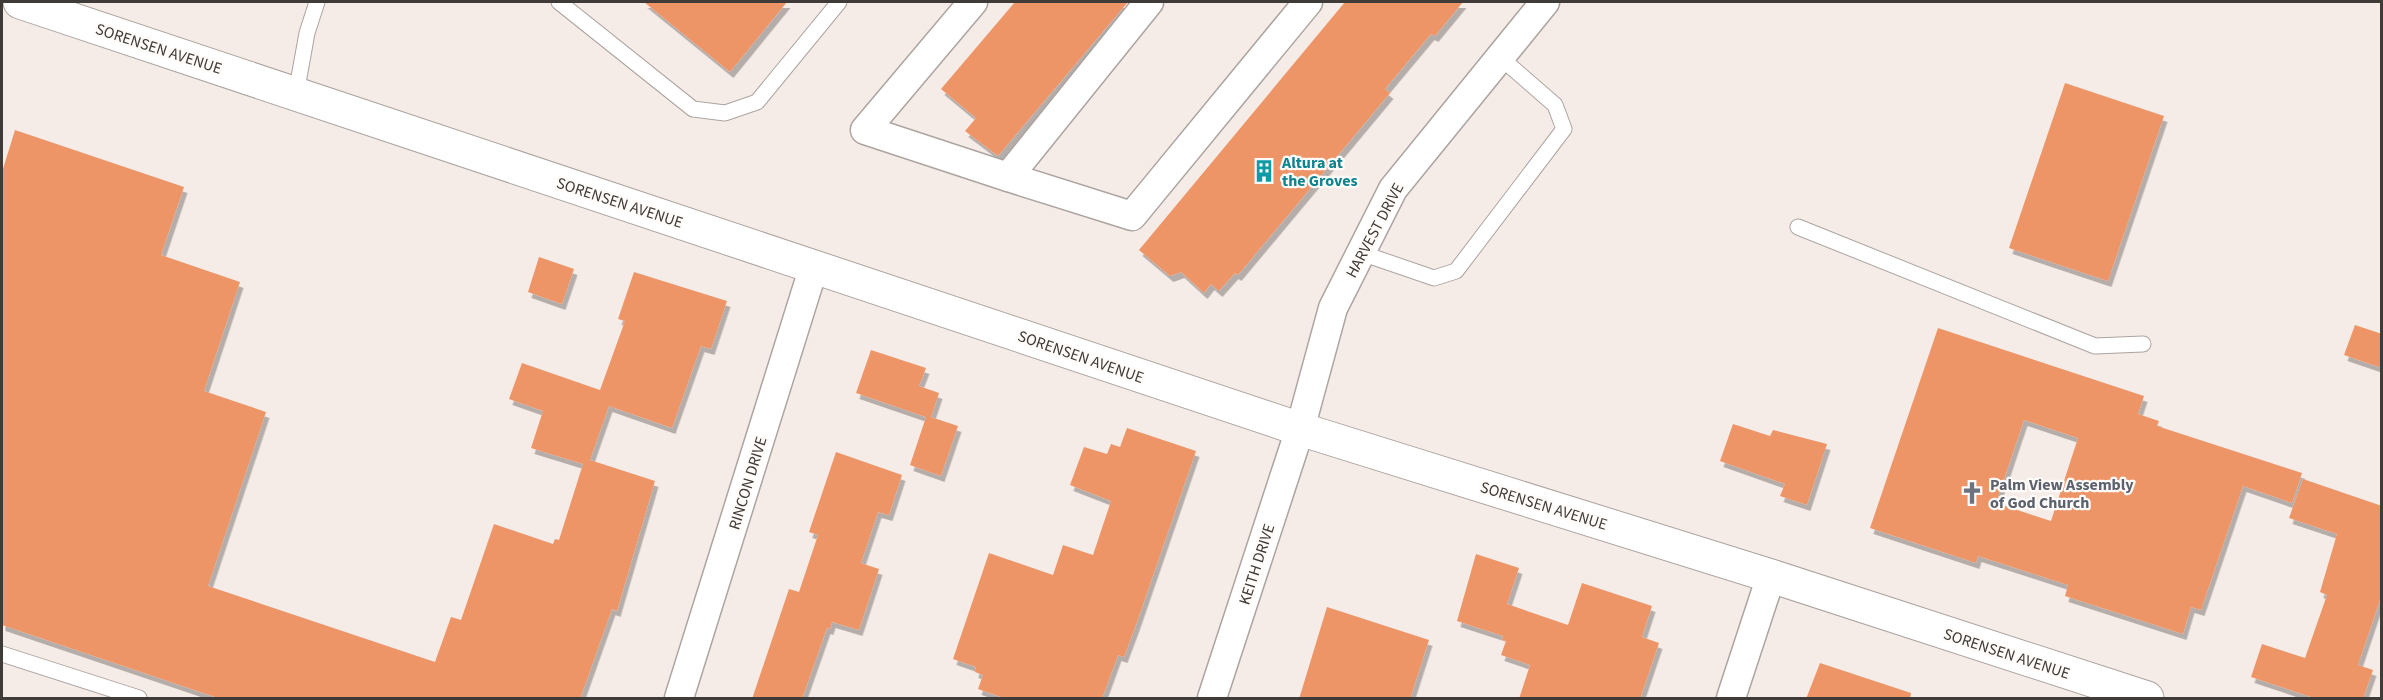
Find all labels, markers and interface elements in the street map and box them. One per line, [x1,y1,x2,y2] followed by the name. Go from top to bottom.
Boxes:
[93,18,225,80] street label: SORENSEN AVENUE
[1281,152,1358,192] place label: Altura at the Groves
[1251,158,1277,184] building icon: Altura at the Groves
[554,172,686,234] street label: SORENSEN AVENUE
[1341,179,1409,282] street label: HARVEST DRIVE
[1015,325,1147,389] street label: SORENSEN AVENUE
[723,434,773,533] street label: RINCON DRIVE
[1990,474,2134,514] place label: Palm View Assembly of God Church
[1477,476,1610,536] street label: SORENSEN AVENUE
[1959,480,1985,506] church icon: Palm View Assembly of God Church
[1234,521,1280,608] street label: KEITH DRIVE
[1941,623,2073,685] street label: SORENSEN AVENUE

